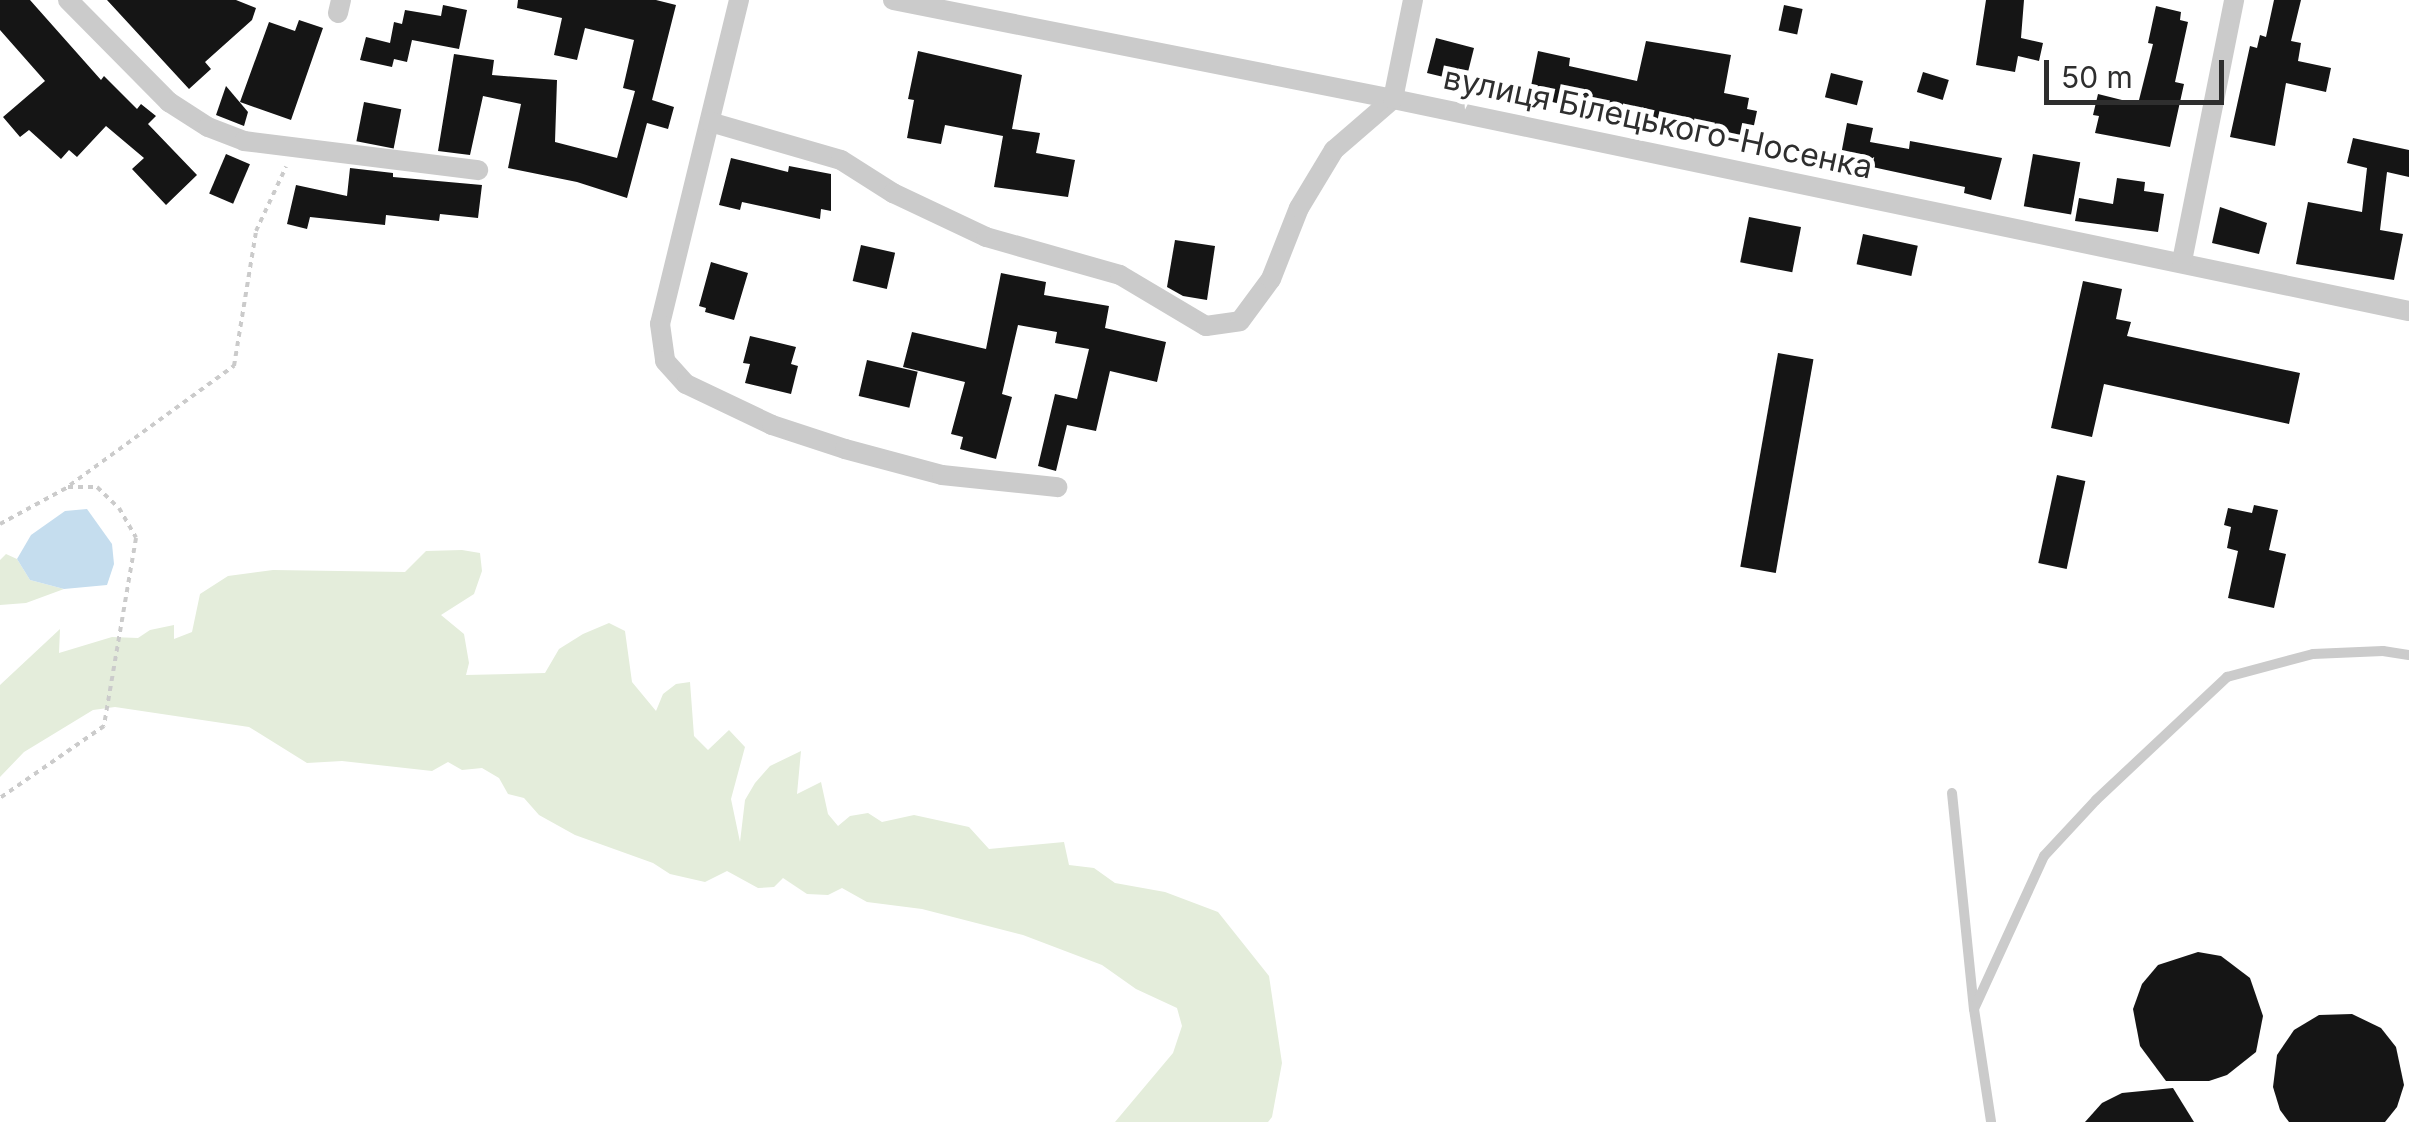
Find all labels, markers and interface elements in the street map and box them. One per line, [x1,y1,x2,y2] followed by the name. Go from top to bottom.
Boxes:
[2049,40,2229,102] scale bar
[1440,59,1876,187] street label: вулиця Білецького-Носенка
[2061,59,2133,95] text: 50 m

